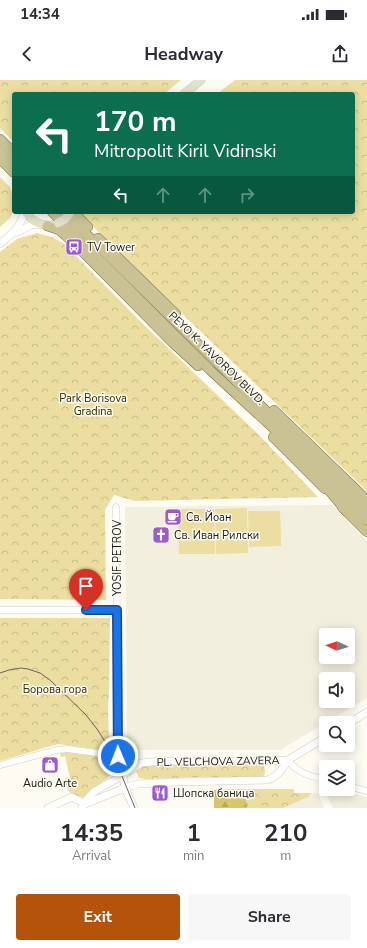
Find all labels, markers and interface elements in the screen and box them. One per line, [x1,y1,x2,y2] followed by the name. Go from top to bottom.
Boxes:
[20,4,60,24] text: 14:34
[144,42,223,66] text: Headway
[16,43,38,65] icon: back
[329,43,351,65] icon: share
[94,103,177,141] text: 170 m
[28,108,80,160] icon: left
[94,139,276,163] text: Mitropolit Kiril Vidinski
[110,184,132,206] icon: left
[152,184,174,206] icon: ahead
[194,184,216,206] icon: ahead
[236,184,258,206] icon: right
[64,237,84,257] bus stop icon: TV Tower
[87,240,135,255] place label: TV Tower
[165,308,268,408] street label: PEYO K. YAVOROV BLVD.
[59,391,127,419] park label: Park Borisova Gradina
[163,507,183,527] cafe icon: Св. Йоан
[186,510,232,525] place label: Св. Йоан
[110,520,125,597] street label: YOSIF PETROV
[151,525,171,545] church icon: Св. Иван Рилски
[174,528,259,543] place label: Св. Иван Рилски
[69,569,103,610] pin
[75,575,97,597] icon: arrive
[319,628,355,664] north arrow
[319,628,355,796] map controls
[319,672,355,708] button: sound
[23,682,87,697] park label: Борова гора
[319,716,355,752] button: search
[97,735,139,777] position arrow
[156,753,280,770] street label: PL. VELCHOVA ZAVERA
[40,755,60,775] shop icon: Audio Arte
[319,760,355,796] button: layers
[23,776,77,791] place label: Audio Arte
[150,783,170,803] restaurant icon: Шопска баница
[173,786,255,801] place label: Шопска баница
[60,817,123,849] text: 14:35
[186,817,201,849] text: 1
[264,817,307,849] text: 210
[72,847,111,865] text: Arrival
[183,847,204,865] text: min
[280,847,291,865] text: m
[16,894,180,940] button: Exit
[188,894,351,940] button: Share

